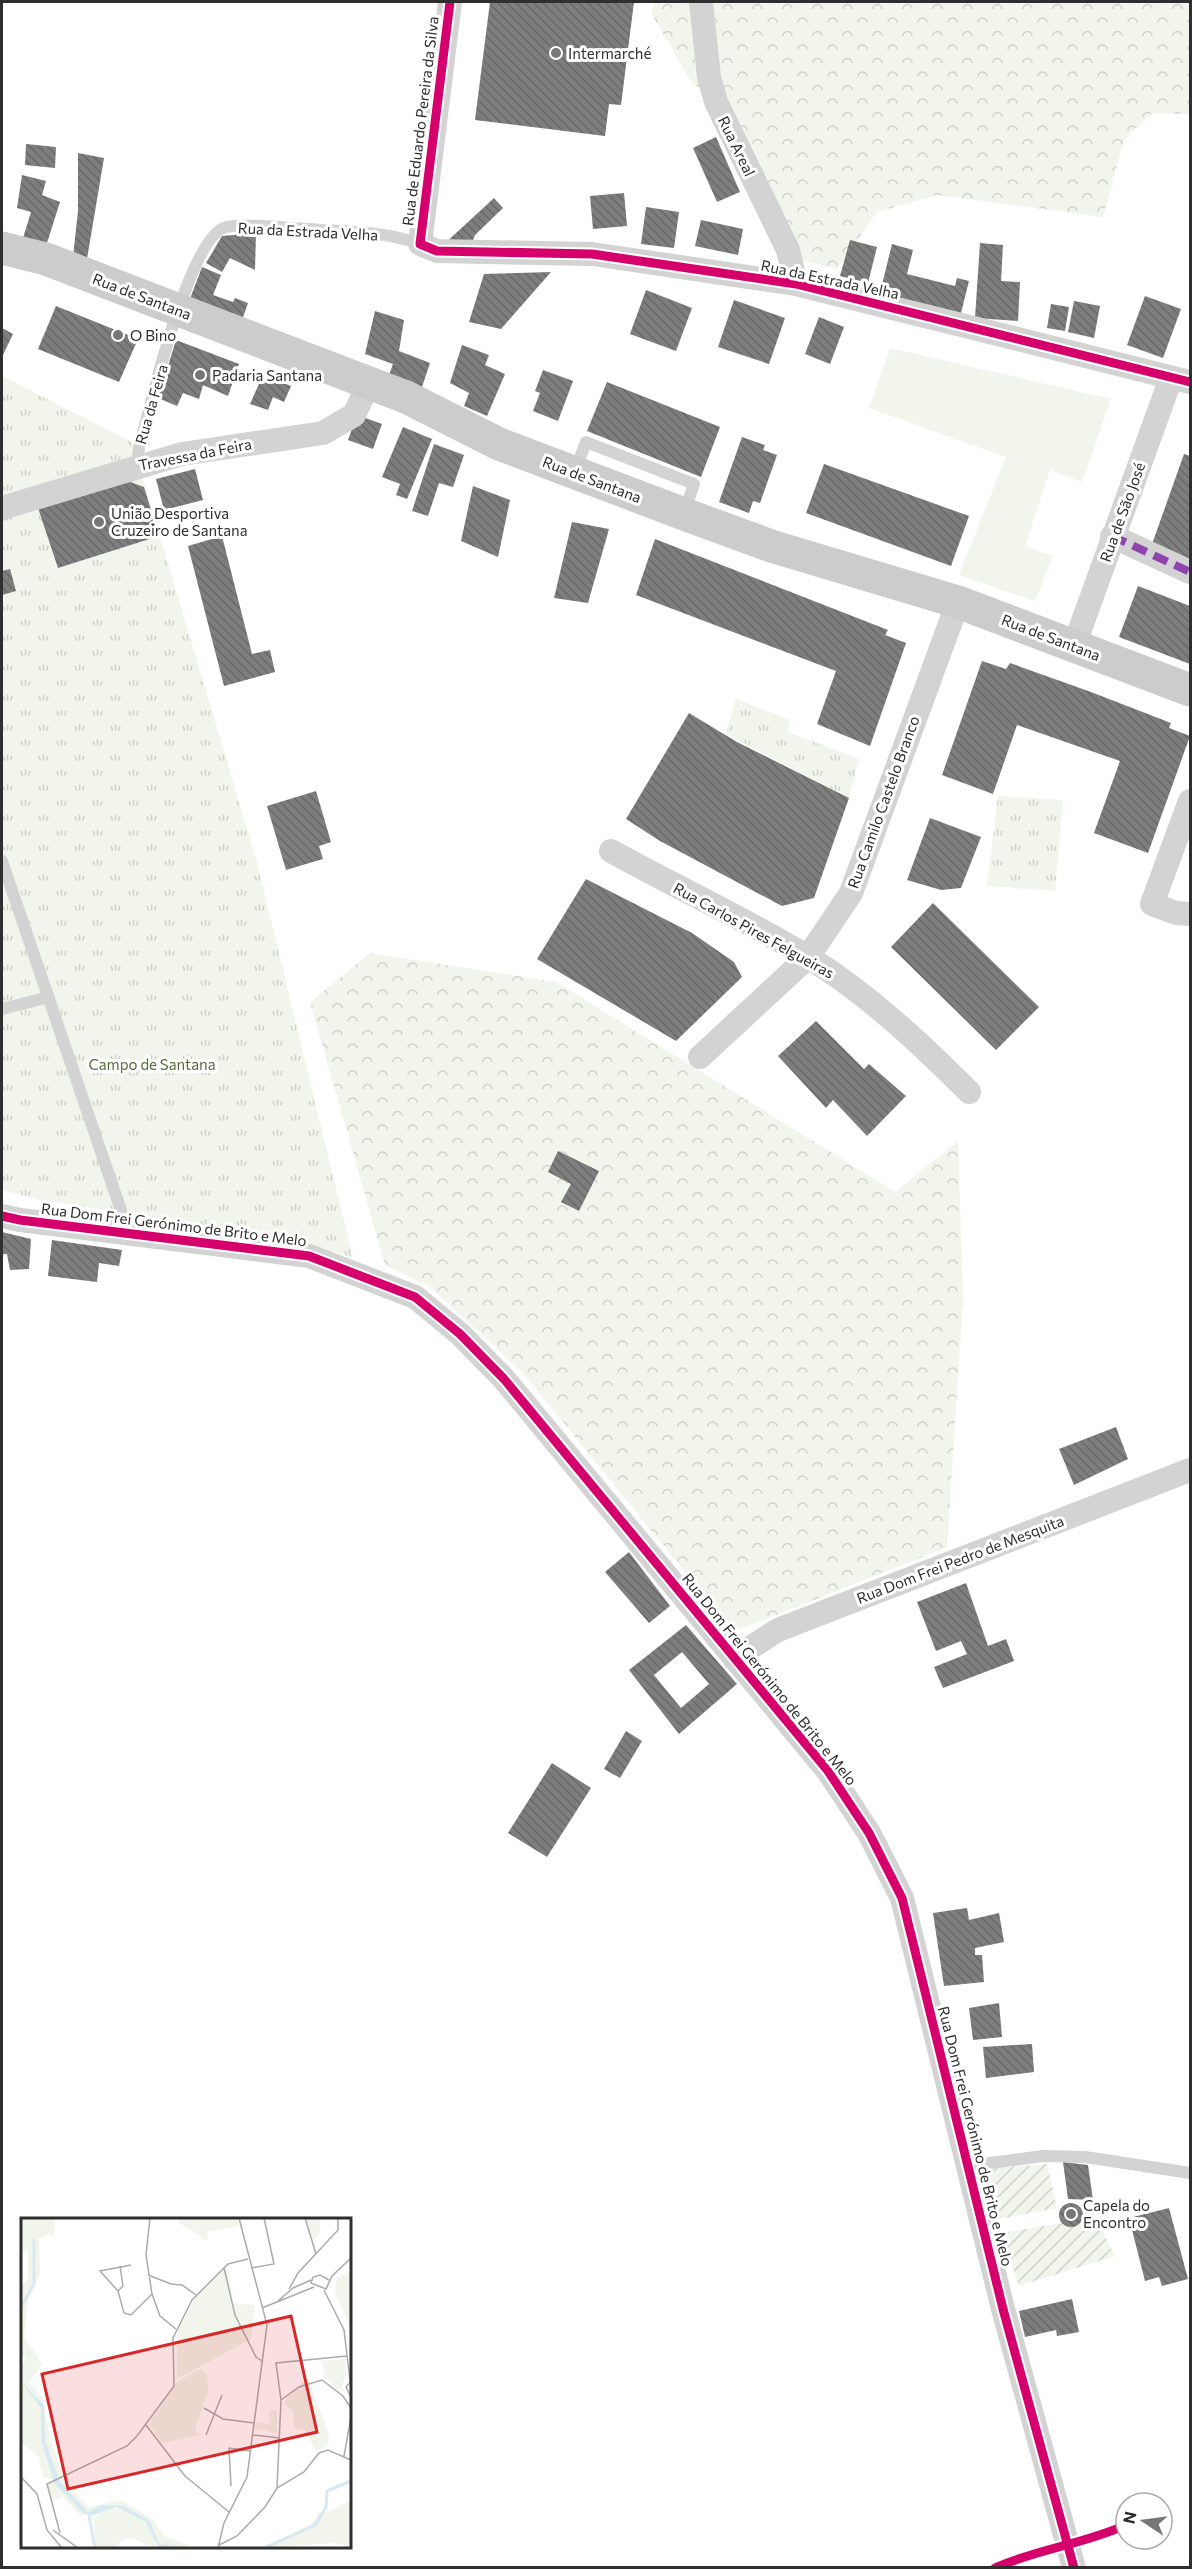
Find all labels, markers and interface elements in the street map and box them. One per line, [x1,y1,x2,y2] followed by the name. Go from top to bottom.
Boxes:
[398,15,442,227] street label: Rua de Eduardo Pereira da Silva
[568,44,651,62] place label: Intermarché
[549,46,563,60] marker: Intermarché
[715,113,759,179] street label: Rua Areal
[237,218,379,244] street label: Rua da Estrada Velha
[759,256,901,302] street label: Rua da Estrada Velha
[90,269,194,323] street label: Rua de Santana
[130,326,176,344] place label: O Bino
[111,328,125,342] marker: O Bino
[131,362,171,446] street label: Rua da Feira
[212,366,322,384] place label: Padaria Santana
[193,368,207,382] marker: Padaria Santana
[137,434,253,474] street label: Travessa da Feira
[540,452,644,506] street label: Rua de Santana
[1096,460,1148,564] street label: Rua de São José
[111,504,248,539] place label: União Desportiva Cruzeiro de Santana
[92,515,106,529] marker: União Desportiva Cruzeiro de Santana
[999,610,1103,664] street label: Rua de Santana
[843,713,923,891] street label: Rua Camilo Castelo Branco
[671,878,838,982] street label: Rua Carlos Pires Felgueiras
[88,1055,216,1073] park label: Campo de Santana
[40,1199,308,1249] street label: Rua Dom Frei Gerónimo de Brito e Melo
[854,1511,1066,1607] street label: Rua Dom Frei Pedro de Mesquita
[679,1569,861,1789] street label: Rua Dom Frei Gerónimo de Brito e Melo
[935,2004,1017,2268] street label: Rua Dom Frei Gerónimo de Brito e Melo
[1083,2196,1150,2231] place label: Capela do Encontro
[1064,2207,1078,2221] marker: Capela do Encontro
[21,2218,351,2548] inset map
[1114,2491,1174,2551] north arrow
[1118,2510,1140,2525] text: N

